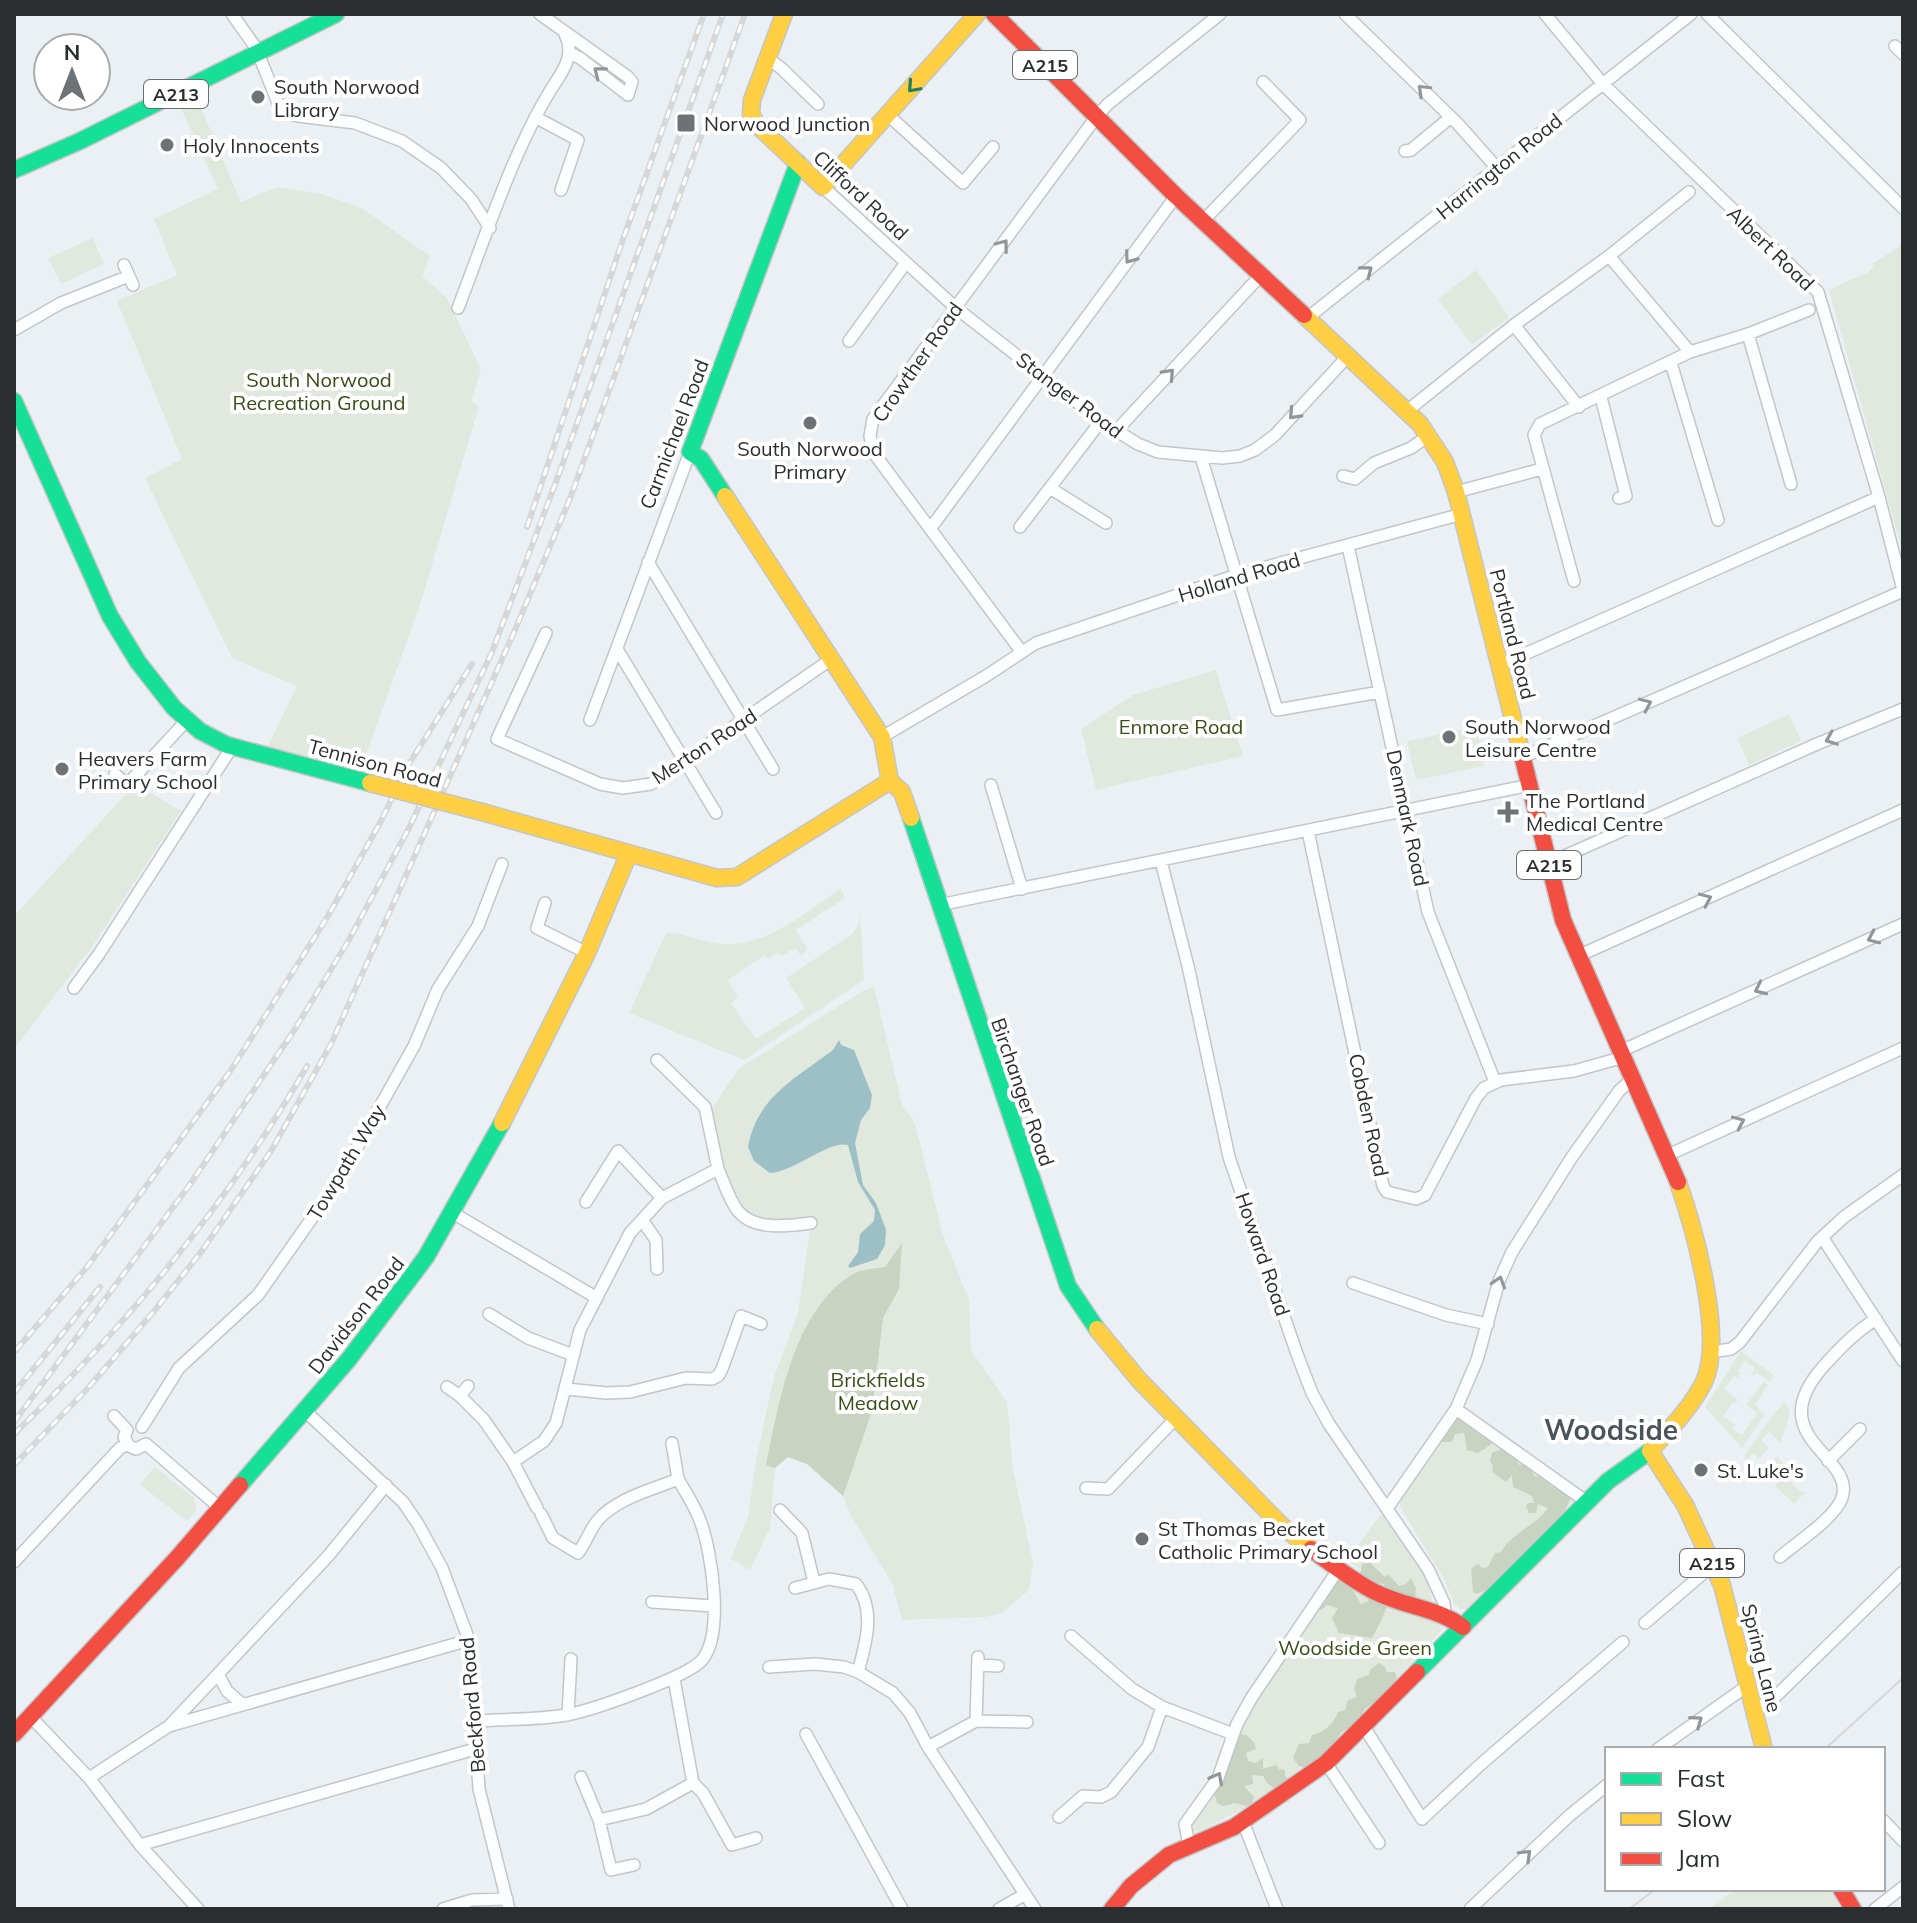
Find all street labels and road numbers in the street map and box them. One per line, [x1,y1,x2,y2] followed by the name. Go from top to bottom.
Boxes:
[1013,51,1077,79] road number: A215
[144,80,208,108] road number: A213
[1431,108,1567,224] street label: Harrington Road
[808,145,914,245] street label: Clifford Road
[1722,200,1820,296] street label: Albert Road
[866,297,968,427] street label: Crowther Road
[1012,347,1128,443] street label: Stanger Road
[634,356,714,512] street label: Carmichael Road
[1175,547,1303,607] street label: Holland Road
[1485,566,1541,702] street label: Portland Road
[647,703,761,789] street label: Merton Road
[306,733,444,793] street label: Tennison Road
[1381,747,1435,889] street label: Denmark Road
[1517,851,1581,879] road number: A215
[986,1015,1060,1169] street label: Birchanger Road
[1344,1051,1394,1179] street label: Cobden Road
[302,1099,391,1224] street label: Towpath Way
[1230,1189,1296,1319] street label: Howard Road
[303,1252,409,1378] street label: Davidson Road
[1680,1549,1744,1577] road number: A215
[1736,1601,1788,1715] street label: Spring Lane
[454,1636,490,1774] street label: Beckford Road

